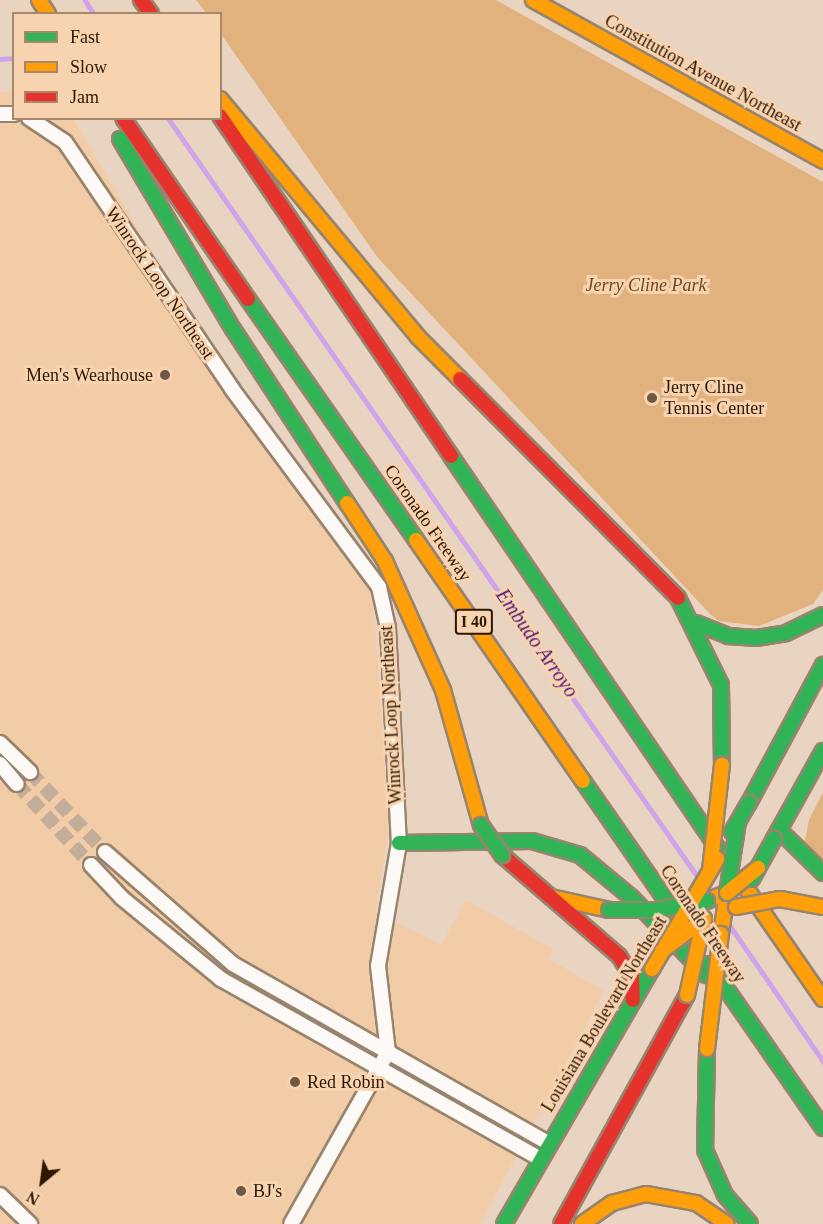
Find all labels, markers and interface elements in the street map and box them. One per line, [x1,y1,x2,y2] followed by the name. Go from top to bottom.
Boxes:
[600,10,806,136] street label: Constitution Avenue Northeast
[12,12,222,120] legend
[70,27,100,47] text: Fast
[70,57,107,77] text: Slow
[70,87,99,107] text: Jam
[101,203,219,363] street label: Winrock Loop Northeast
[586,274,706,296] park label: Jerry Cline Park
[26,364,153,386] place label: Men's Wearhouse
[158,368,172,382] marker: Men's Wearhouse
[664,377,764,420] place label: Jerry Cline Tennis Center
[645,391,659,405] marker: Jerry Cline Tennis Center
[380,461,476,585] street label: Coronado Freeway
[491,584,583,702] water label: Embudo Arroyo
[454,609,494,635] road number: I 40
[376,625,406,805] street label: Winrock Loop Northeast
[656,861,750,987] street label: Coronado Freeway
[537,912,671,1116] street label: Louisiana Boulevard Northeast
[307,1071,385,1093] place label: Red Robin
[288,1075,302,1089] marker: Red Robin
[12,1152,72,1212] north arrow
[253,1180,282,1202] place label: BJ's
[234,1184,248,1198] marker: BJ's
[24,1188,42,1208] text: N

